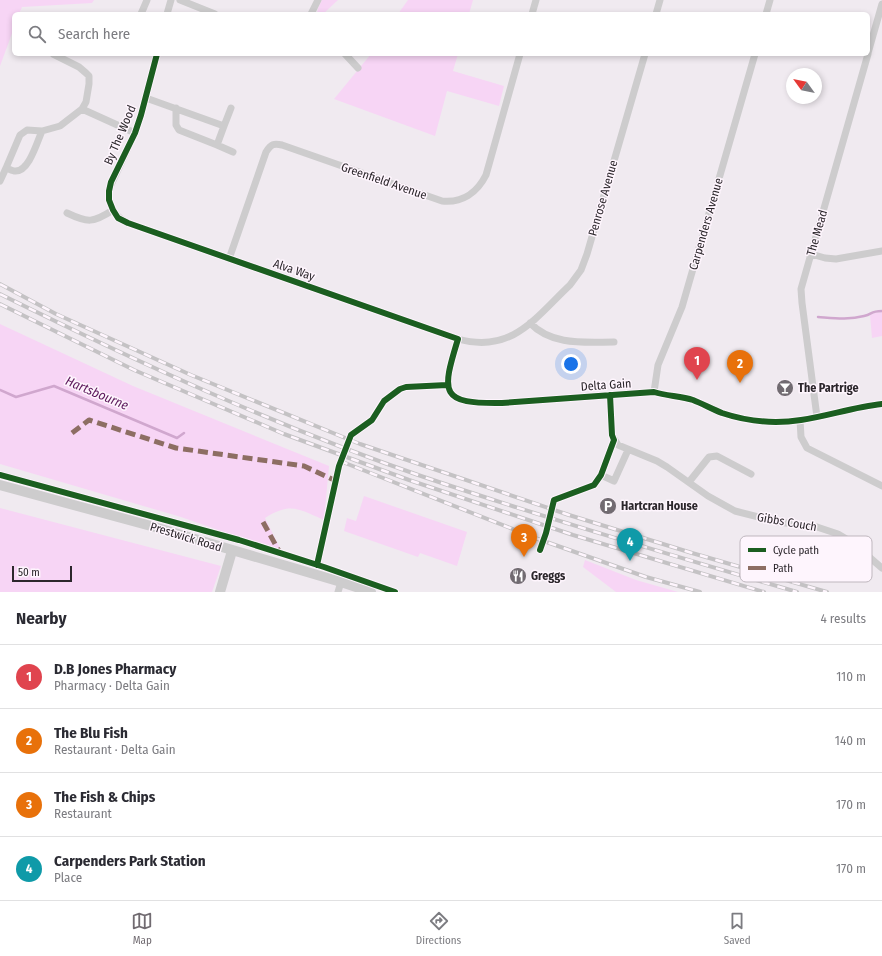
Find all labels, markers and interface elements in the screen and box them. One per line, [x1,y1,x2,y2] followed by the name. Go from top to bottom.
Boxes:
[12,12,870,56] search box
[26,23,48,45] icon: search
[58,25,130,43] text: Search here
[786,68,822,104] north arrow
[101,103,139,167] street label: By The Wood
[585,158,621,238] street label: Penrose Avenue
[339,160,429,202] street label: Greenfield Avenue
[686,176,726,272] street label: Carpenders Avenue
[804,208,830,258] street label: The Mead
[271,256,317,284] street label: Alva Way
[684,347,710,380] pin: 1
[727,350,753,383] pin: 2
[561,354,581,374] your location
[63,373,131,413] water label: Hartsbourne
[580,376,632,394] street label: Delta Gain
[775,378,795,398] bar icon: The Partrige
[798,381,859,395] place label: The Partrige
[598,496,618,516] parking icon: Hartcran House
[621,499,698,513] place label: Hartcran House
[756,510,818,534] street label: Gibbs Couch
[148,519,224,555] street label: Prestwick Road
[511,524,537,557] pin: 3
[617,528,643,561] pin: 4
[740,536,872,582] legend
[773,544,819,557] text: Cycle path
[773,562,793,575] text: Path
[12,564,72,583] scale bar
[18,566,40,579] text: 50 m
[508,566,528,586] restaurant icon: Greggs
[531,569,566,583] place label: Greggs
[16,608,67,629] text: Nearby
[820,611,866,626] text: 4 results
[54,660,176,678] text: D.B Jones Pharmacy
[26,669,32,684] text: 1
[836,669,866,684] text: 110 m
[54,678,170,693] text: Pharmacy · Delta Gain
[54,724,128,742] text: The Blu Fish
[26,733,32,748] text: 2
[835,733,866,748] text: 140 m
[54,742,176,757] text: Restaurant · Delta Gain
[54,788,155,806] text: The Fish & Chips
[26,797,32,812] text: 3
[836,797,866,812] text: 170 m
[54,806,112,821] text: Restaurant
[54,852,206,870] text: Carpenders Park Station
[26,861,32,876] text: 4
[836,861,866,876] text: 170 m
[54,870,82,885] text: Place
[131,910,153,947] tab: Map
[416,910,461,947] tab: Directions
[724,910,751,947] tab: Saved

